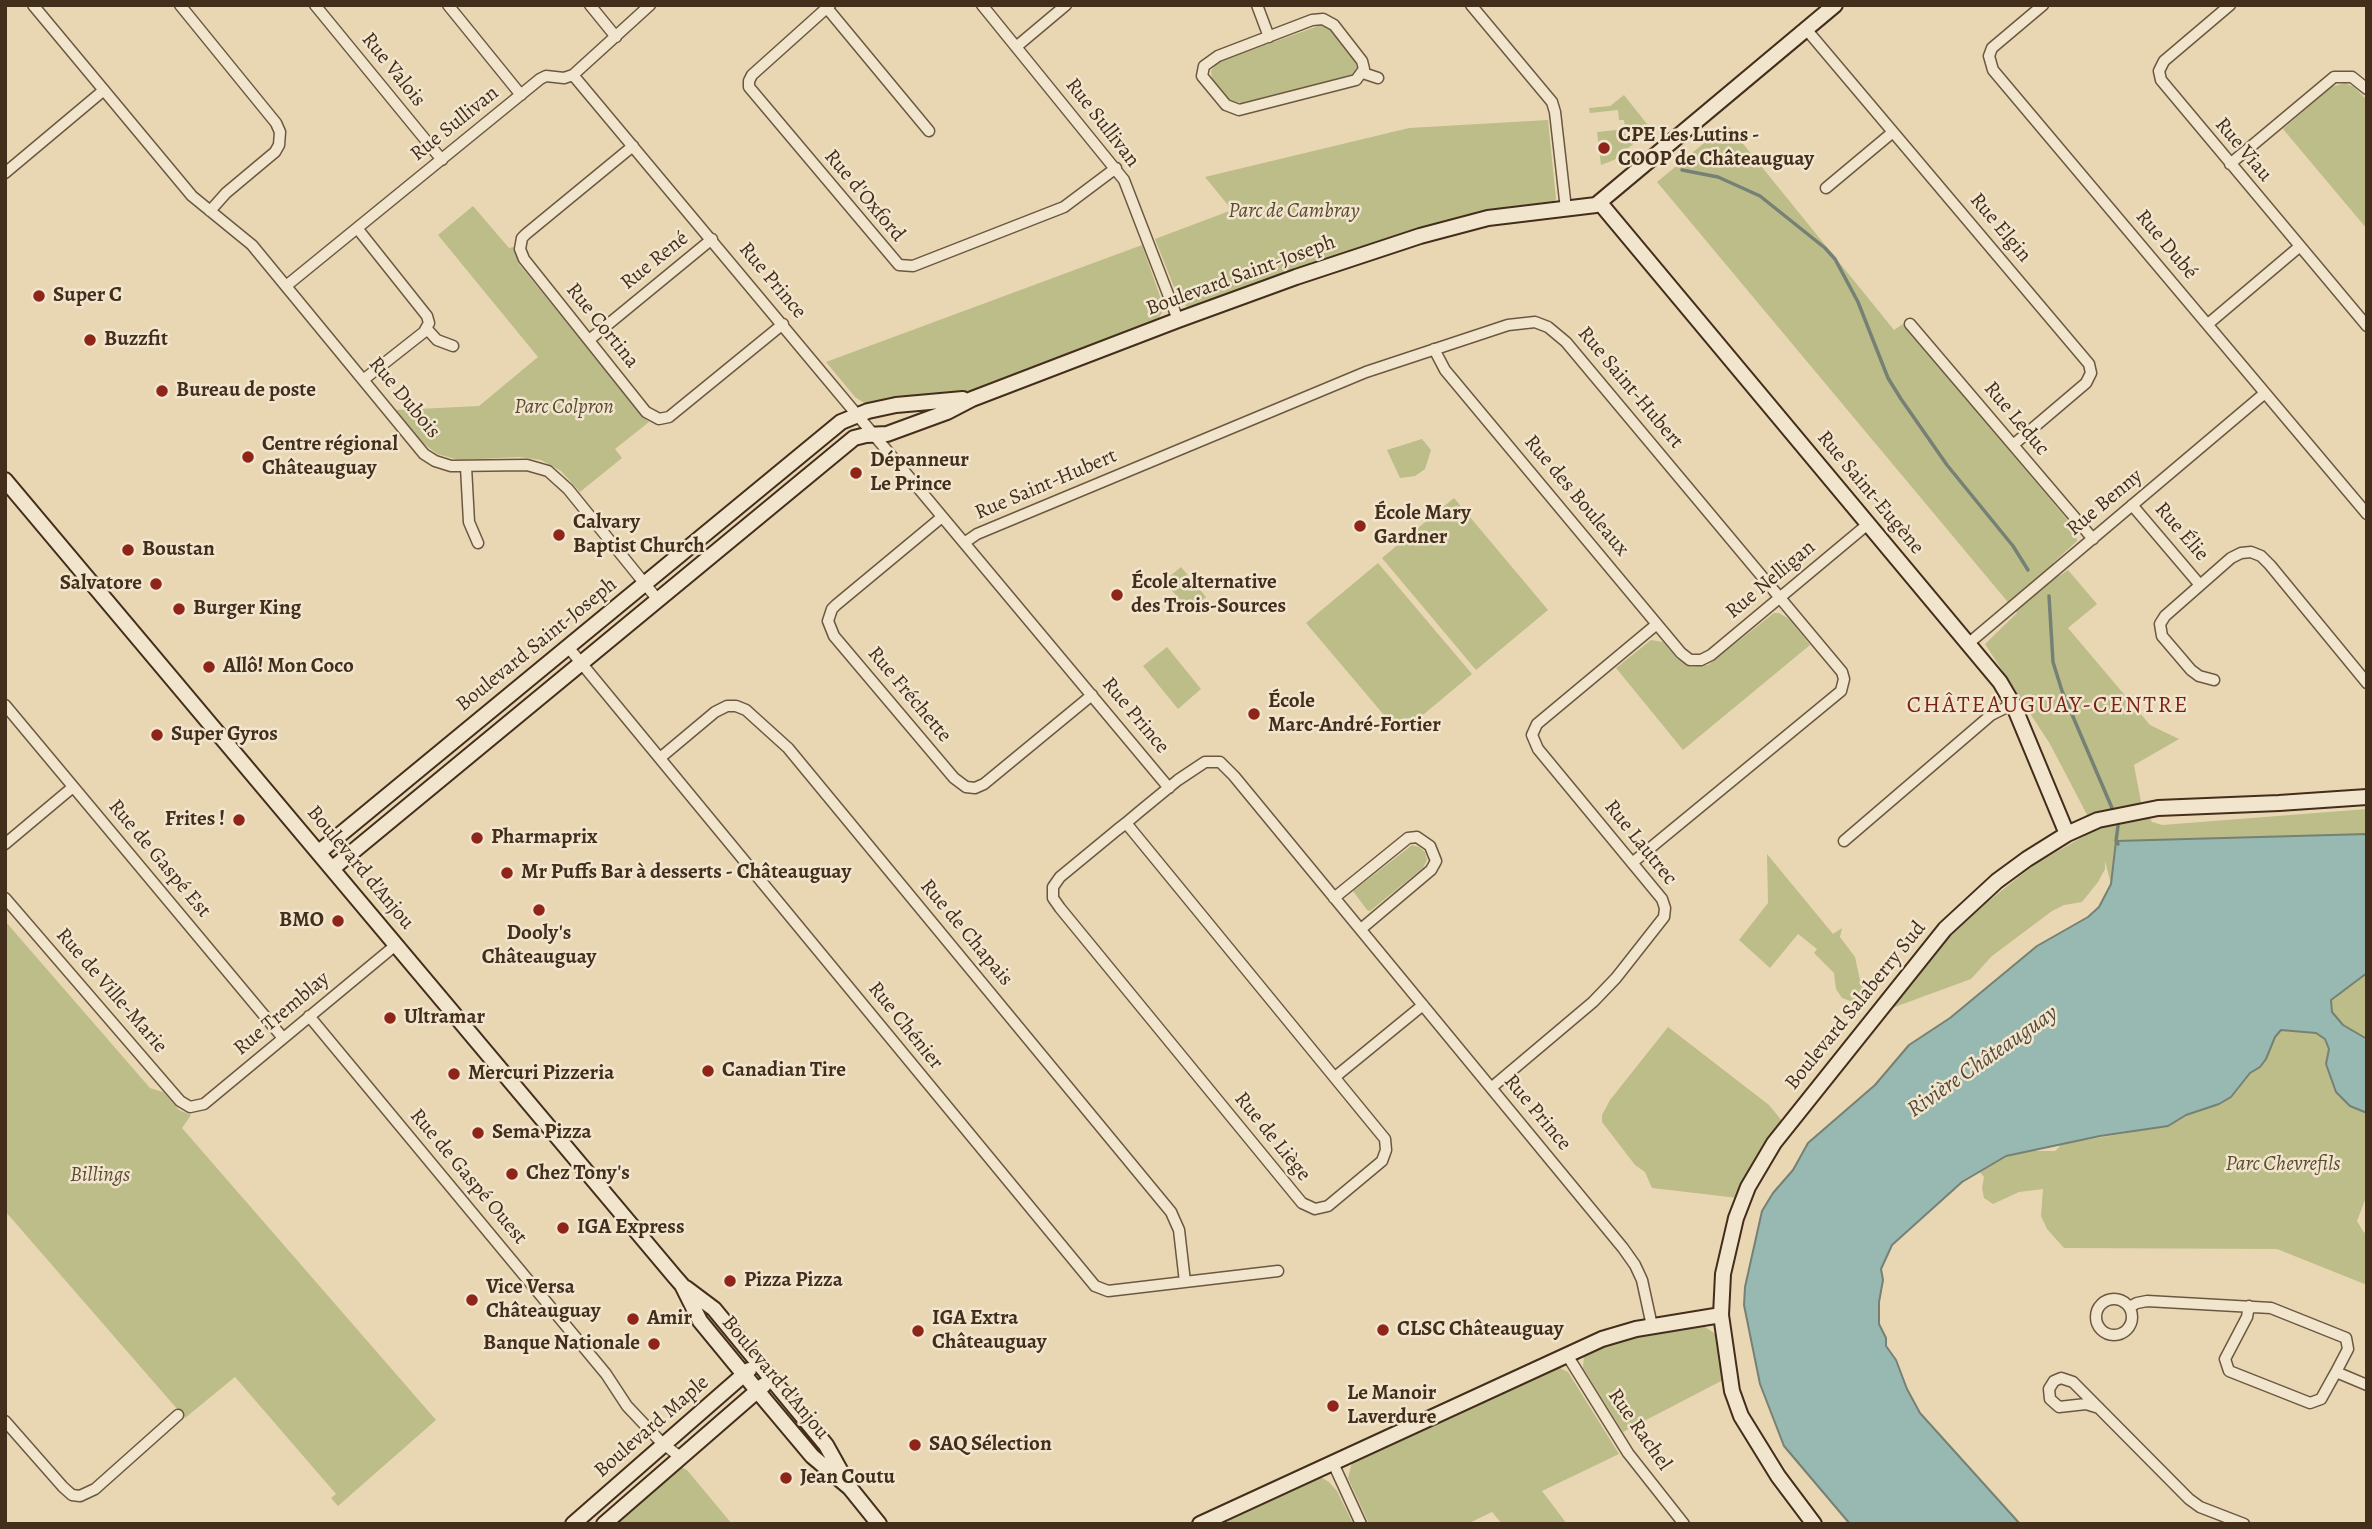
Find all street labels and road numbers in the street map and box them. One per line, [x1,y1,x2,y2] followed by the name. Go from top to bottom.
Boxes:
[356,28,430,112] street label: Rue Valois
[1059,73,1145,173] street label: Rue Sullivan
[406,81,504,167] street label: Rue Sullivan
[2209,113,2277,187] street label: Rue Viau
[818,145,910,247] street label: Rue d'Oxford
[1964,188,2036,268] street label: Rue Elgin
[2130,205,2202,285] street label: Rue Dubé
[616,226,694,296] street label: Rue René
[1143,230,1339,322] street label: Boulevard Saint-Joseph
[733,238,811,324] street label: Rue Prince
[560,278,644,374] street label: Rue Cortina
[1572,322,1688,454] street label: Rue Saint-Hubert
[363,352,445,444] street label: Rue Dubois
[1978,377,2054,461] street label: Rue Leduc
[1811,426,1929,560] street label: Rue Saint-Eugène
[1518,430,1634,562] street label: Rue des Bouleaux
[971,444,1121,526] street label: Rue Saint-Hubert
[2062,464,2148,542] street label: Rue Benny
[2149,497,2213,567] street label: Rue Élie
[1721,535,1821,625] street label: Rue Nelligan
[452,572,622,718] street label: Boulevard Saint-Joseph
[862,642,956,748] street label: Rue Fréchette
[1096,673,1174,759] street label: Rue Prince
[102,795,216,923] street label: Rue de Gaspé Est
[1598,795,1682,891] street label: Rue Lautrec
[301,801,419,935] street label: Boulevard d'Anjou
[914,875,1018,991] street label: Rue de Chapais
[1780,917,1932,1095] street label: Boulevard Salaberry Sud
[50,923,172,1059] street label: Rue de Ville-Marie
[229,967,335,1061] street label: Rue Tremblay
[862,977,948,1075] street label: Rue Chénier
[1498,1070,1576,1156] street label: Rue Prince
[1228,1087,1316,1187] street label: Rue de Liège
[404,1104,532,1250] street label: Rue de Gaspé Ouest
[716,1311,834,1445] street label: Boulevard d'Anjou
[589,1370,715,1484] street label: Boulevard Maple
[1602,1384,1676,1476] street label: Rue Rachel

